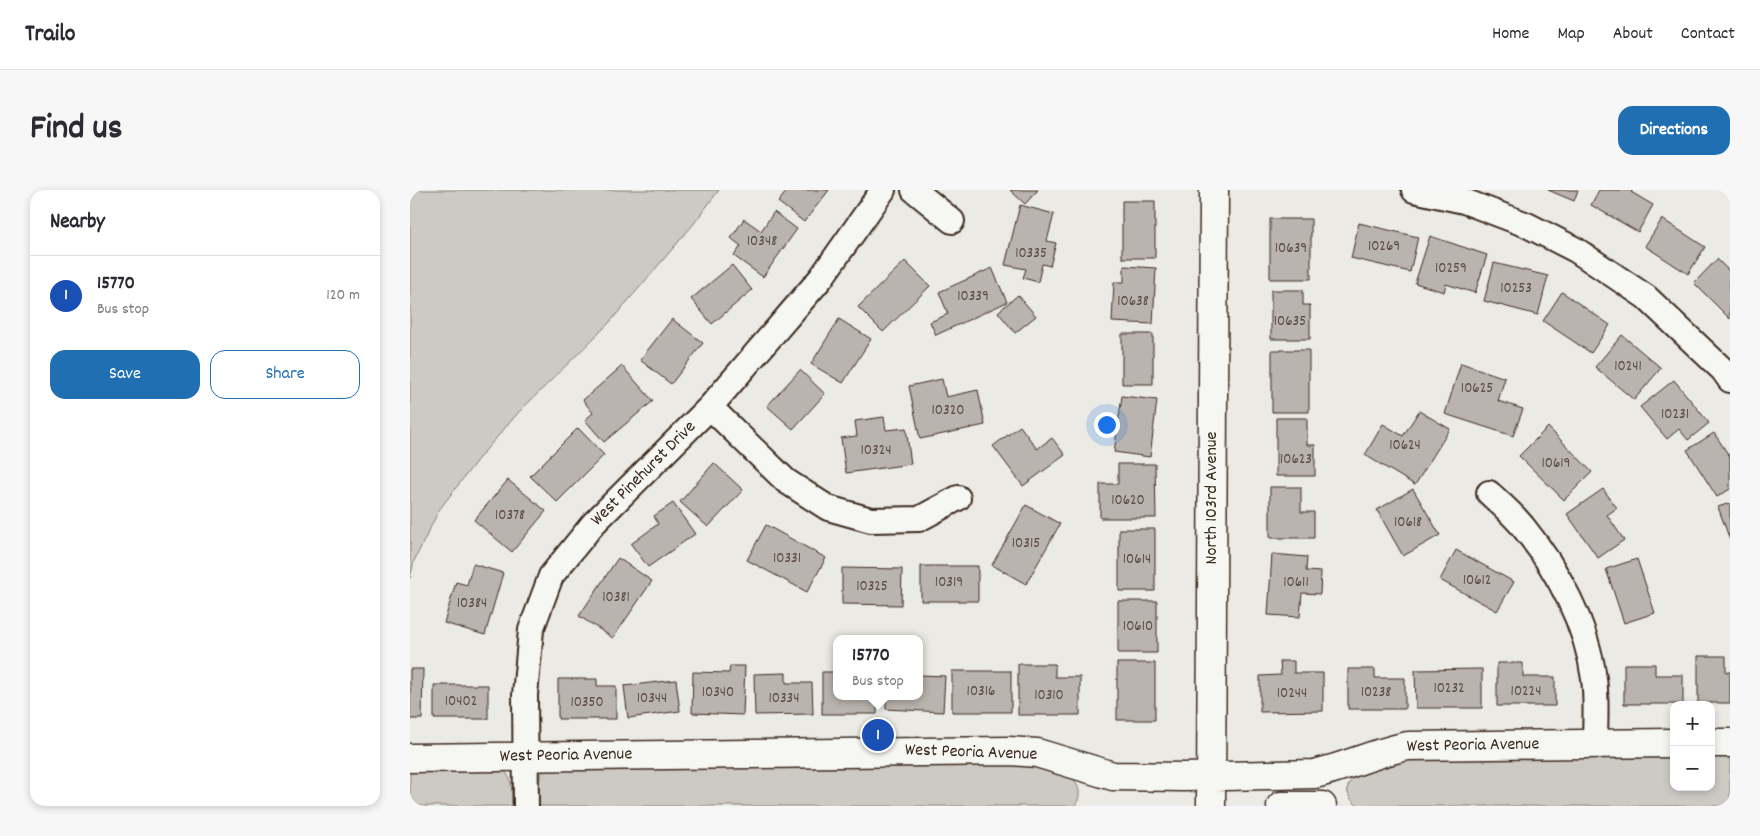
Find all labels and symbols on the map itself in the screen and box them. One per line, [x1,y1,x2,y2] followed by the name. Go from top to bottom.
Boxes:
[747,231,777,253] house number: 10348
[1368,236,1400,258] house number: 10269
[1275,238,1307,260] house number: 10639
[1015,243,1047,265] house number: 10335
[1435,258,1467,280] house number: 10259
[1500,278,1532,300] house number: 10253
[957,286,989,308] house number: 10339
[1117,291,1149,313] house number: 10638
[1274,311,1306,333] house number: 10635
[1614,356,1642,378] house number: 10241
[1461,378,1493,400] house number: 10625
[932,400,964,422] house number: 10320
[1661,404,1689,426] house number: 10231
[1094,412,1120,438] your location
[586,416,702,532] street label: West Pinehurst Drive
[1200,432,1225,564] street label: North 103rd Avenue
[1389,435,1421,457] house number: 10624
[861,440,891,462] house number: 10324
[1280,449,1312,471] house number: 10623
[1542,453,1570,475] house number: 10619
[1111,490,1145,512] house number: 10620
[495,505,525,527] house number: 10378
[1394,512,1422,534] house number: 10618
[1012,533,1040,555] house number: 10315
[773,548,801,570] house number: 10331
[1123,549,1151,571] house number: 10614
[1463,570,1491,592] house number: 10612
[935,572,963,594] house number: 10319
[1283,572,1309,594] house number: 10611
[856,576,888,598] house number: 10325
[602,587,630,609] house number: 10381
[457,593,487,615] house number: 10384
[1123,616,1153,638] house number: 10610
[1433,678,1465,700] house number: 10232
[967,681,995,703] house number: 10316
[1511,681,1541,703] house number: 10224
[702,682,734,704] house number: 10340
[1361,682,1391,704] house number: 10238
[1277,683,1307,705] house number: 10244
[1034,685,1064,707] house number: 10310
[637,688,667,710] house number: 10344
[768,688,800,710] house number: 10334
[445,691,477,713] house number: 10402
[570,692,604,714] house number: 10350
[862,716,894,754] pin: 1
[1407,732,1540,760] street label: West Peoria Avenue
[904,738,1038,768] street label: West Peoria Avenue
[500,742,633,770] street label: West Peoria Avenue

